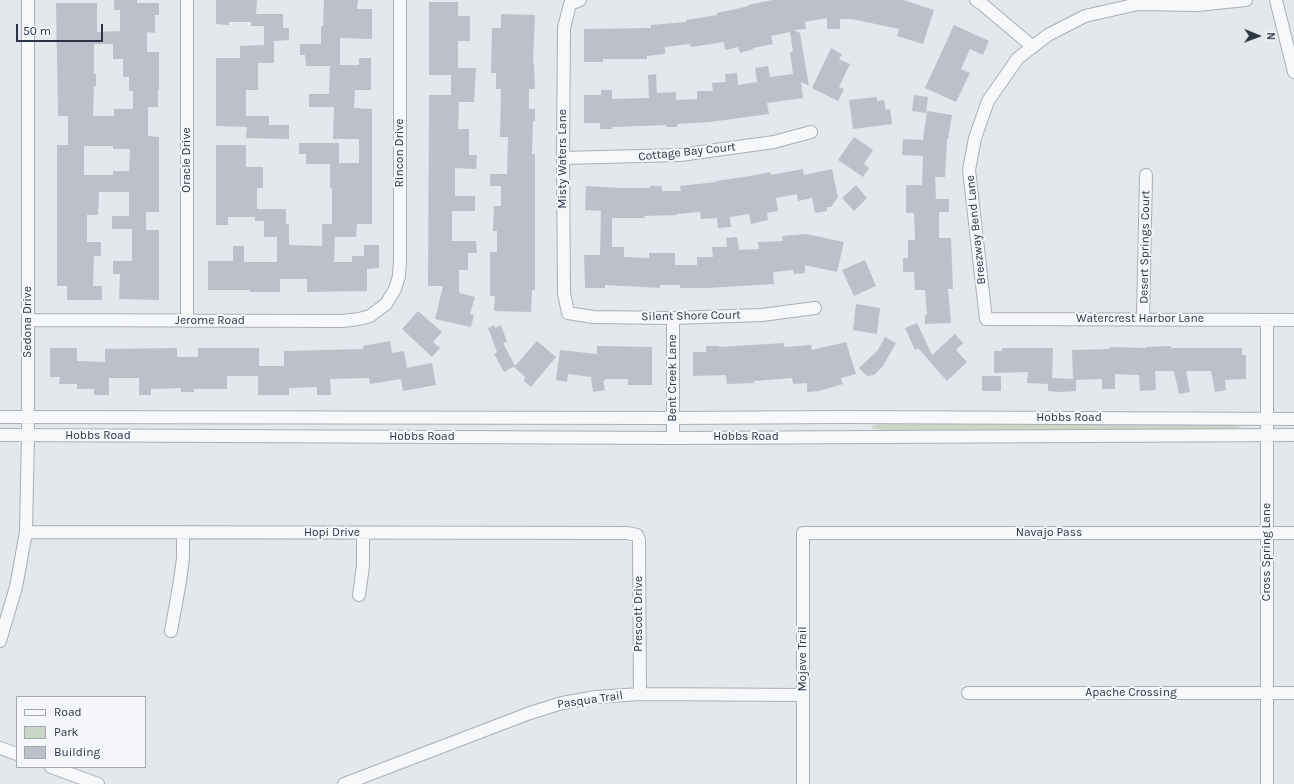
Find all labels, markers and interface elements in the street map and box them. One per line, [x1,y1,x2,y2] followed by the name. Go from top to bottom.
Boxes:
[18,16,105,42] scale bar
[1238,16,1278,56] north arrow
[23,24,51,38] text: 50 m
[1264,32,1277,40] text: N
[556,109,570,209] street label: Misty Waters Lane
[393,118,407,188] street label: Rincon Drive
[180,127,194,193] street label: Oracle Drive
[638,140,736,164] street label: Cottage Bay Court
[963,175,989,285] street label: Breezway Bend Lane
[1137,190,1153,304] street label: Desert Springs Court
[21,286,35,358] street label: Sedona Drive
[641,308,741,324] street label: Silent Shore Court
[1076,312,1204,326] street label: Watercrest Harbor Lane
[175,314,245,328] street label: Jerome Road
[666,334,680,422] street label: Bent Creek Lane
[1036,411,1102,425] street label: Hobbs Road
[65,429,131,443] street label: Hobbs Road
[389,430,455,444] street label: Hobbs Road
[713,430,779,444] street label: Hobbs Road
[1260,503,1274,601] street label: Cross Spring Lane
[304,526,360,540] street label: Hopi Drive
[1016,526,1082,540] street label: Navajo Pass
[632,576,646,652] street label: Prescott Drive
[796,626,810,692] street label: Mojave Trail
[1085,686,1177,700] street label: Apache Crossing
[556,688,624,712] street label: Pasqua Trail
[16,696,146,768] legend
[54,705,82,719] text: Road
[54,725,78,739] text: Park
[54,745,100,759] text: Building

